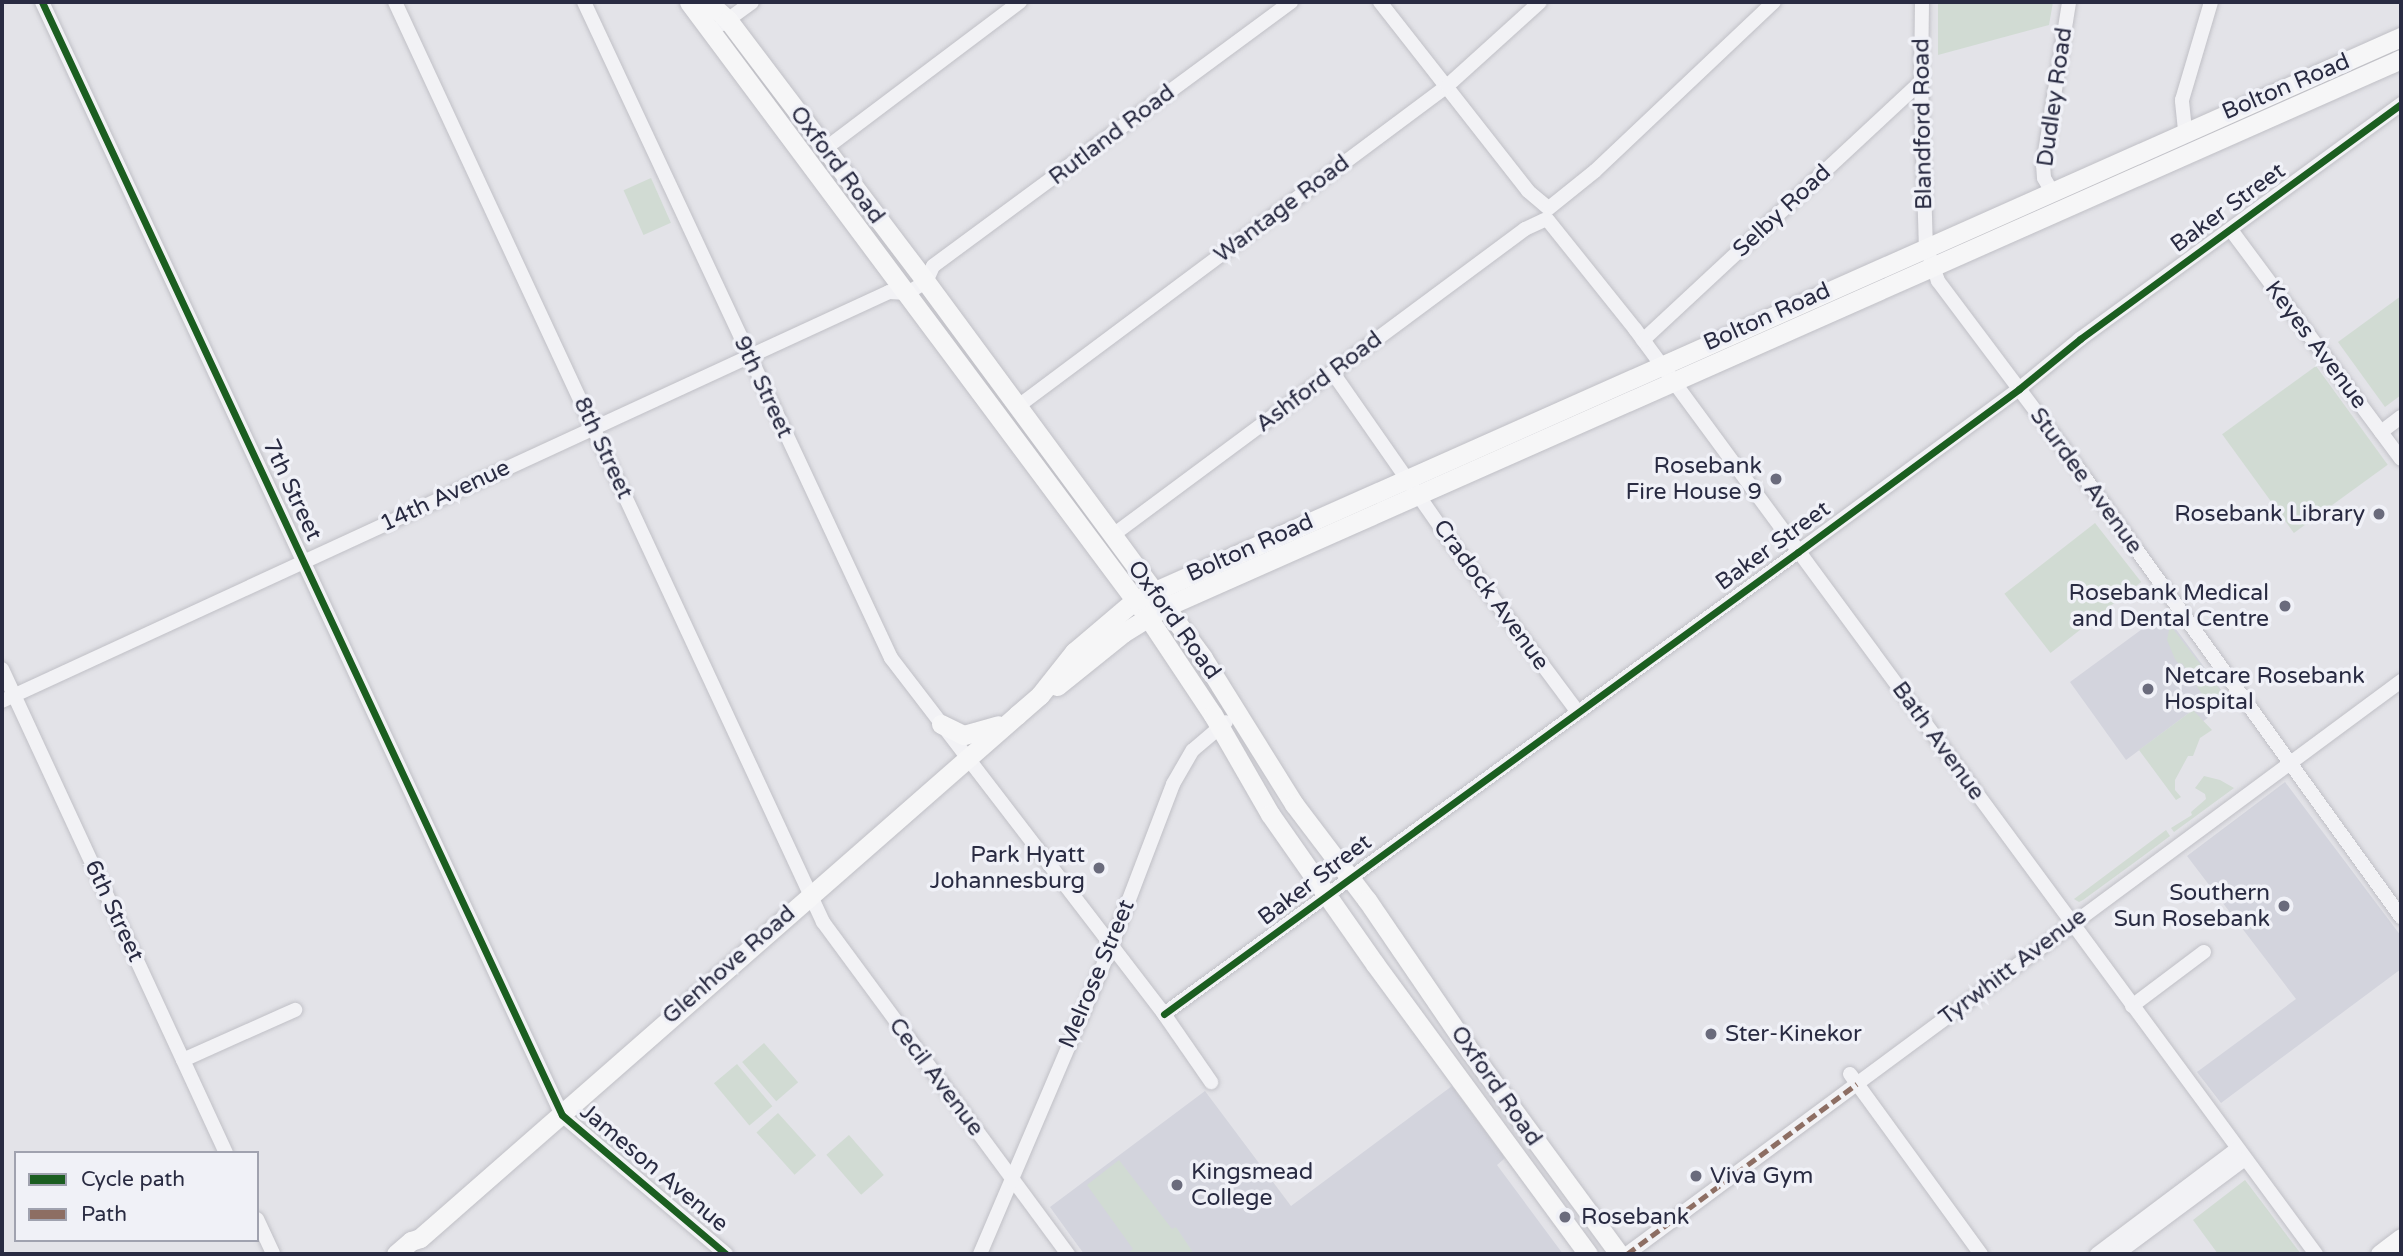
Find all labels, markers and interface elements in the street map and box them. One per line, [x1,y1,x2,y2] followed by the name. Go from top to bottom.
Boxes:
[2032,26,2078,168] street label: Dudley Road
[1908,38,1938,210] street label: Blandford Road
[2218,48,2354,126] street label: Bolton Road
[1044,79,1180,191] street label: Rutland Road
[784,101,890,229] street label: Oxford Road
[1209,149,1355,269] street label: Wantage Road
[2165,157,2291,259] street label: Baker Street
[1727,159,1837,263] street label: Selby Road
[2259,276,2373,414] street label: Keyes Avenue
[1699,277,1835,357] street label: Bolton Road
[1250,326,1388,438] street label: Ashford Road
[727,332,799,442] street label: 9th Street
[567,393,639,503] street label: 8th Street
[2024,403,2148,559] street label: Sturdee Avenue
[256,435,328,545] street label: 7th Street
[1626,452,1762,506] place label: Rosebank Fire House 9
[376,454,514,538] street label: 14th Avenue
[1768,471,1784,487] marker: Rosebank Fire House 9
[1710,495,1836,597] street label: Baker Street
[2174,500,2365,528] place label: Rosebank Library
[2371,506,2387,522] marker: Rosebank Library
[1182,508,1318,588] street label: Bolton Road
[1427,514,1555,676] street label: Cradock Avenue
[1122,555,1226,685] street label: Oxford Road
[2069,579,2269,633] place label: Rosebank Medical and Dental Centre
[2275,596,2295,616] marker: Rosebank Medical and Dental Centre
[2164,662,2365,716] place label: Netcare Rosebank Hospital
[1886,676,1990,806] street label: Bath Avenue
[2138,679,2158,699] marker: Netcare Rosebank Hospital
[1253,828,1377,932] street label: Baker Street
[930,841,1085,895] place label: Park Hyatt Johannesburg
[78,856,150,966] street label: 6th Street
[1091,860,1107,876] marker: Park Hyatt Johannesburg
[2114,879,2270,933] place label: Southern Sun Rosebank
[1053,895,1141,1053] street label: Melrose Street
[2276,898,2292,914] marker: Southern Sun Rosebank
[657,900,801,1030] street label: Glenhove Road
[1934,903,2092,1031] street label: Tyrwhitt Avenue
[883,1013,989,1141] street label: Cecil Avenue
[1725,1020,1862,1048] place label: Ster-Kinekor
[1444,1021,1548,1151] street label: Oxford Road
[1703,1026,1719,1042] marker: Ster-Kinekor
[574,1098,734,1238] street label: Jameson Avenue
[14,1151,259,1242] legend
[1191,1158,1313,1212] place label: Kingsmead College
[1710,1162,1813,1190] place label: Viva Gym
[81,1167,185,1192] text: Cycle path
[1688,1168,1704,1184] marker: Viva Gym
[1169,1177,1185,1193] marker: Kingsmead College
[81,1202,127,1227] text: Path
[1581,1203,1689,1231] place label: Rosebank
[1555,1207,1575,1227] marker: Rosebank

